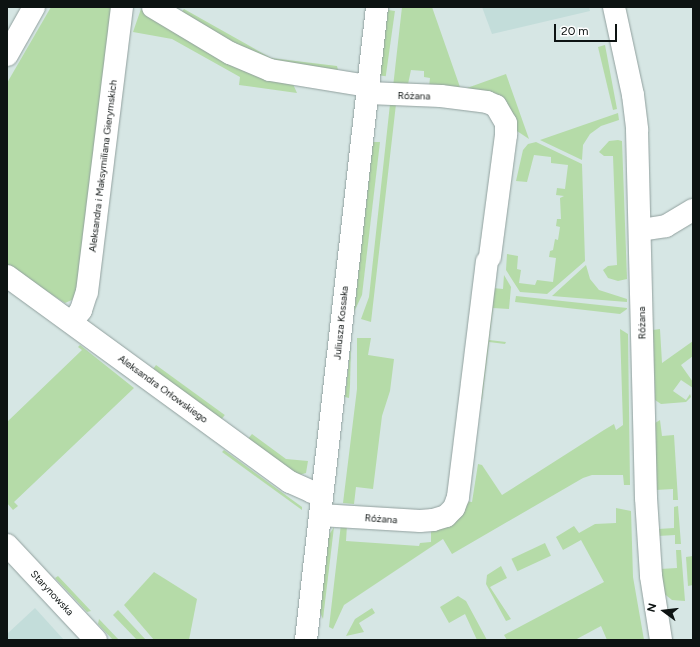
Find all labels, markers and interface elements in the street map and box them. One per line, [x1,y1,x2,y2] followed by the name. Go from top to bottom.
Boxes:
[556,16,619,42] scale bar
[561,24,589,38] text: 20 m
[86,79,120,253] street label: Aleksandra i Maksymiliana Gierymskich
[398,90,430,102] street label: Różana
[331,286,351,360] street label: Juliusza Kossaka
[636,307,648,339] street label: Różana
[116,352,210,426] street label: Aleksandra Orłowskiego
[364,512,398,526] street label: Różana
[28,568,76,618] street label: Starynowska
[644,591,684,631] north arrow
[645,602,659,614] text: N

